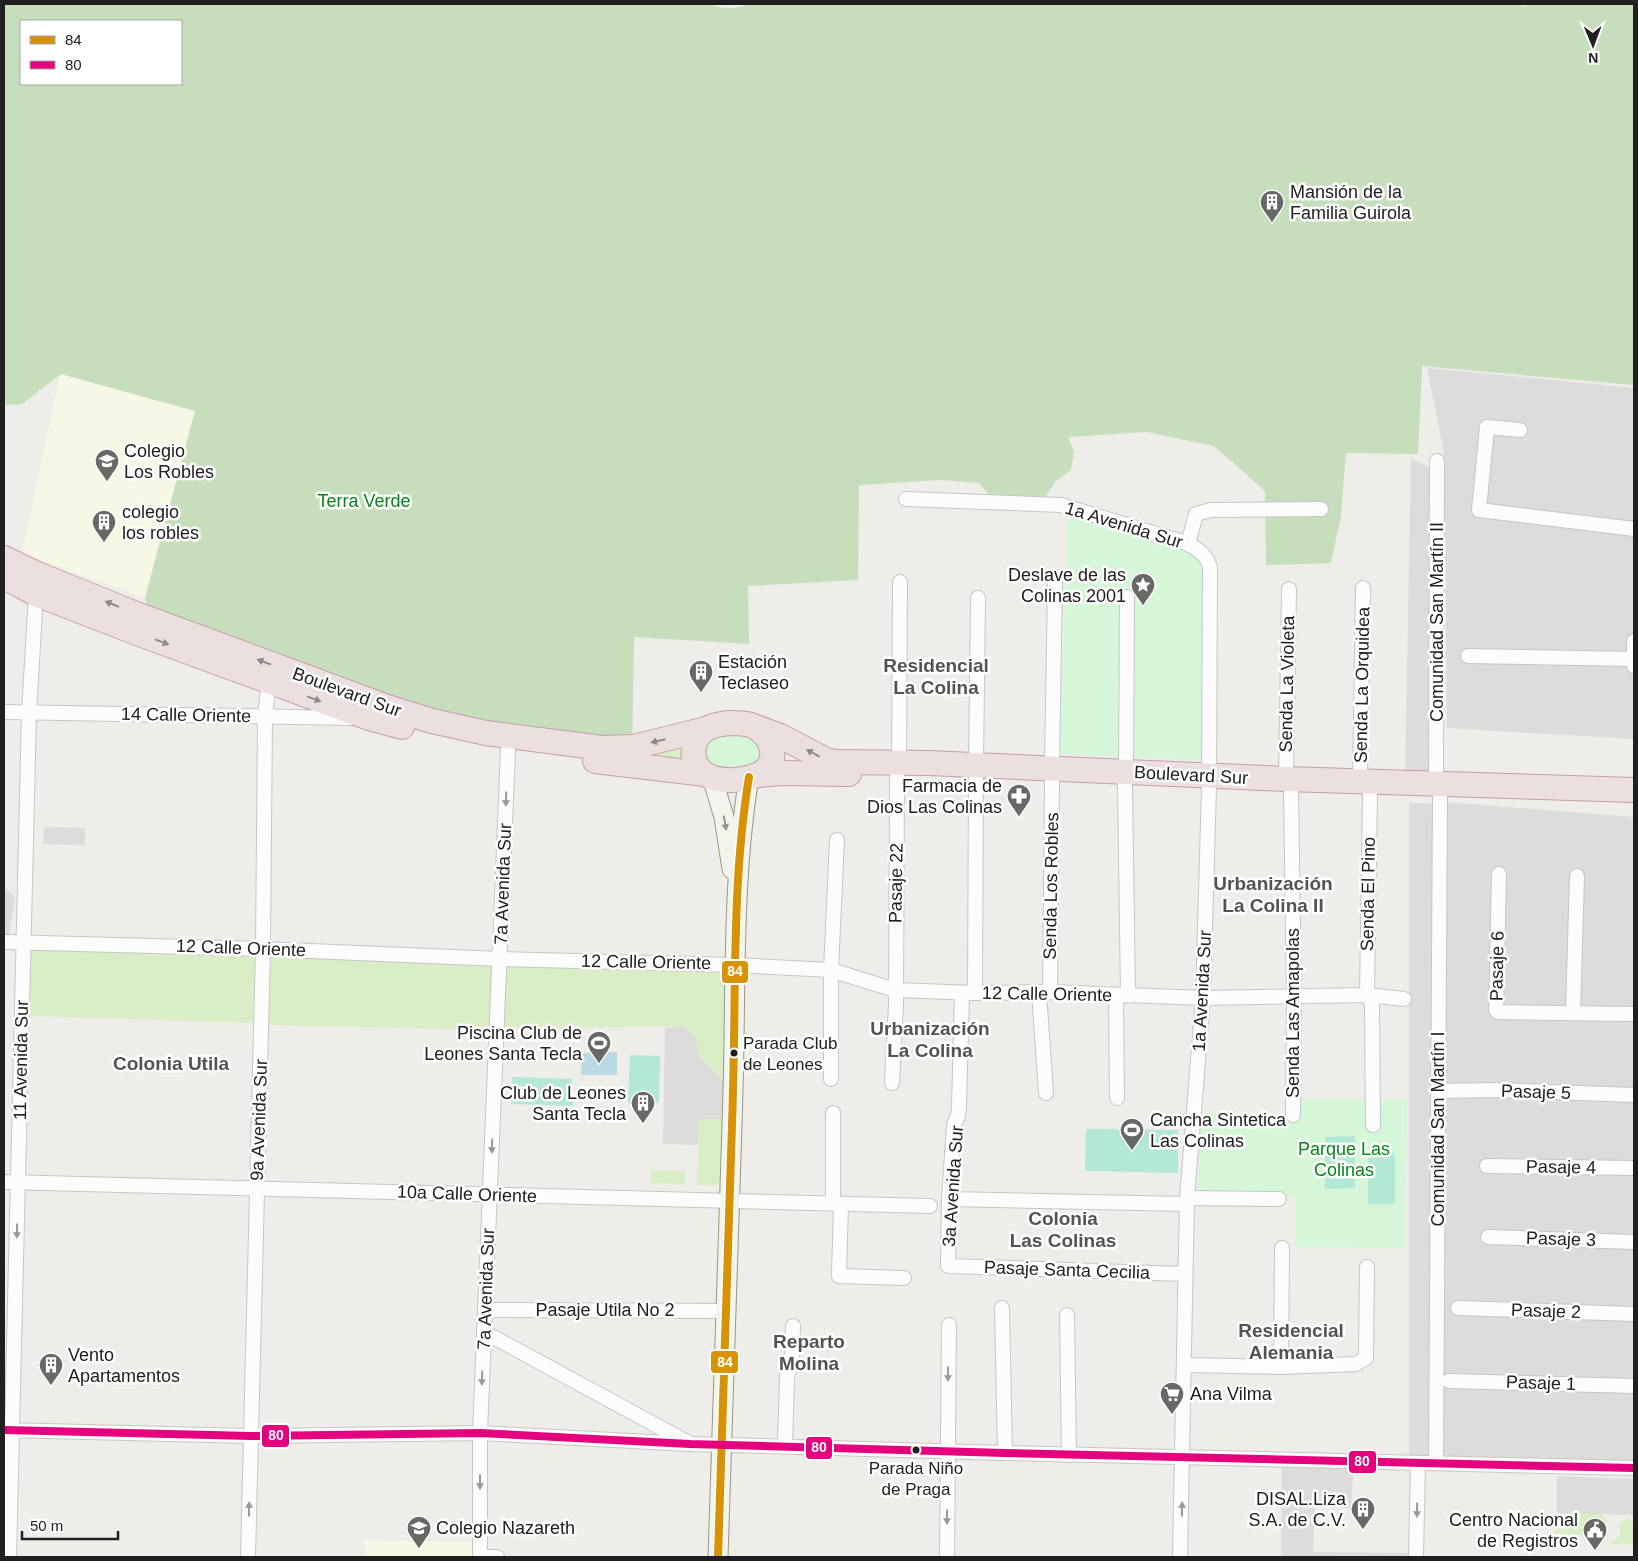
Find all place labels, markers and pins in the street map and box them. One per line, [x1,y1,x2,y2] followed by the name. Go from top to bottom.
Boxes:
[1290,182,1412,223] place label: Mansión de la Familia Guirola
[1259,189,1285,223] building icon: Mansión de la Familia Guirola
[124,441,214,482] place label: Colegio Los Robles
[94,448,120,482] school or university icon: Colegio Los Robles
[122,502,199,543] place label: colegio los robles
[91,509,117,543] building icon: colegio los robles
[1008,565,1126,606] place label: Deslave de las Colinas 2001
[1130,572,1156,606] place icon: Deslave de las Colinas 2001
[718,652,789,693] place label: Estación Teclaseo
[688,659,714,693] building icon: Estación Teclaseo
[867,776,1002,817] place label: Farmacia de Dios Las Colinas
[1006,783,1032,817] pharmacy icon: Farmacia de Dios Las Colinas
[424,1023,583,1064] place label: Piscina Club de Leones Santa Tecla
[586,1030,612,1064] sports icon: Piscina Club de Leones Santa Tecla
[743,1034,838,1074] place label: Parada Club de Leones
[729,1048,739,1058] marker: Parada Club de Leones
[500,1083,627,1124] place label: Club de Leones Santa Tecla
[630,1090,656,1124] building icon: Club de Leones Santa Tecla
[1150,1110,1287,1151] place label: Cancha Sintetica Las Colinas
[1119,1117,1145,1151] sports icon: Cancha Sintetica Las Colinas
[68,1345,180,1386] place label: Vento Apartamentos
[38,1352,64,1386] building icon: Vento Apartamentos
[1159,1381,1185,1415] supermarket icon: Ana Vilma
[1190,1384,1273,1404] place label: Ana Vilma
[911,1445,921,1455] marker: Parada Niño de Praga
[869,1459,963,1499] place label: Parada Niño de Praga
[1249,1489,1347,1530] place label: DISAL.Liza S.A. de C.V.
[1350,1496,1376,1530] building icon: DISAL.Liza S.A. de C.V.
[1449,1510,1578,1551] place label: Centro Nacional de Registros
[406,1515,432,1549] school or university icon: Colegio Nazareth
[1582,1517,1608,1551] public building icon: Centro Nacional de Registros
[436,1518,575,1538] place label: Colegio Nazareth

